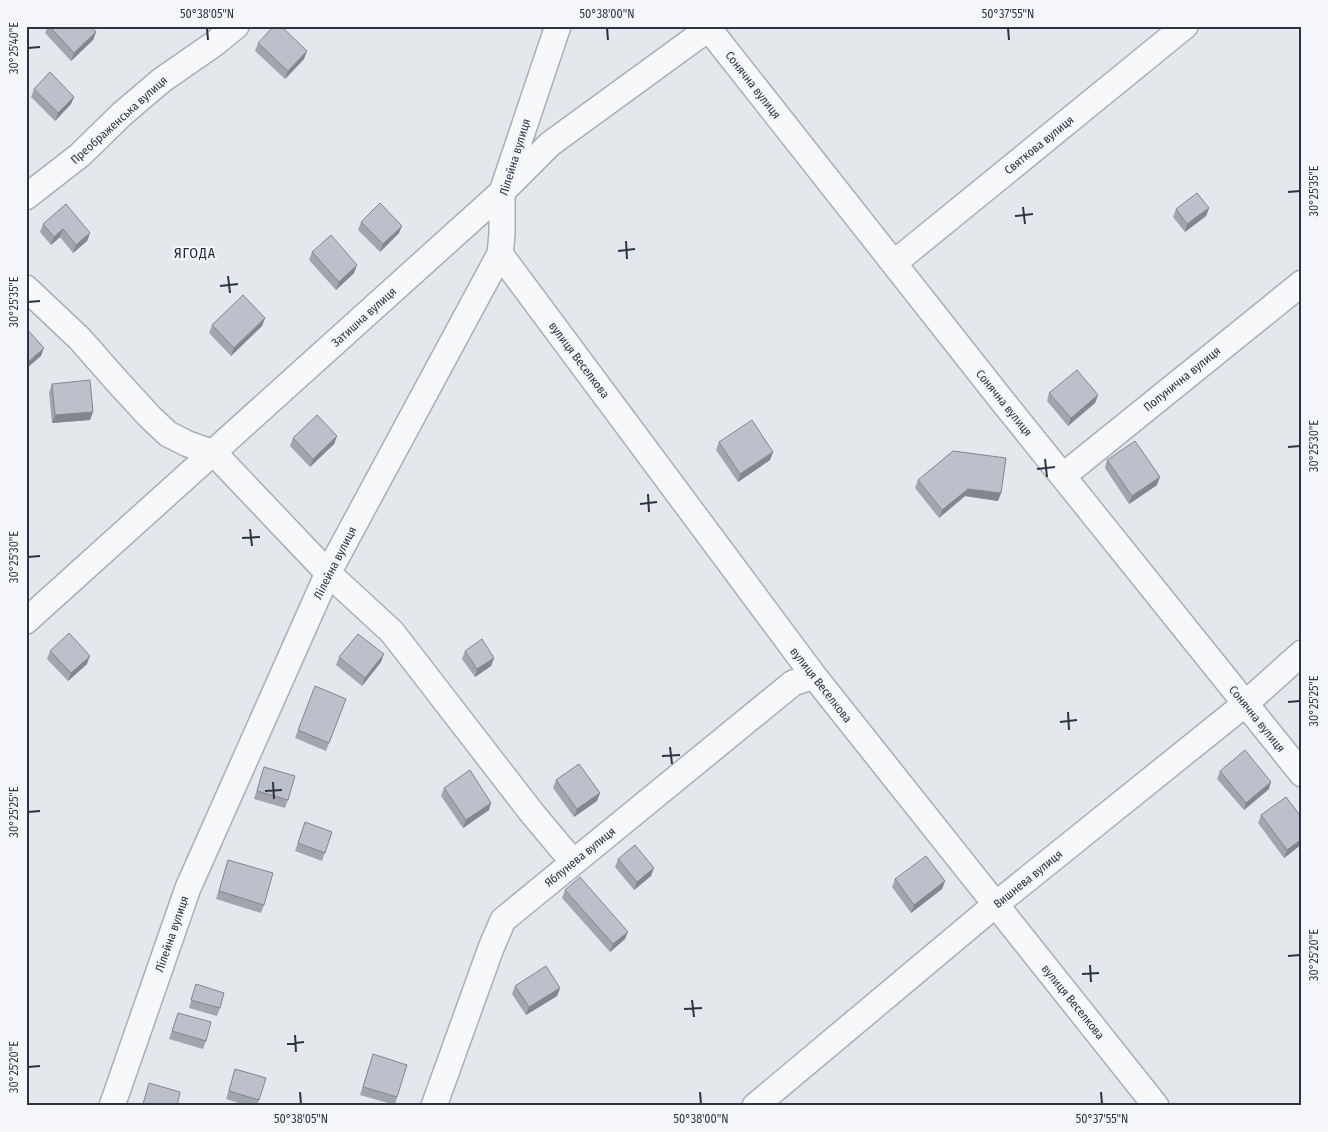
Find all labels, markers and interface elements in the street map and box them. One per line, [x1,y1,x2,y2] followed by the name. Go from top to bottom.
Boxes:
[180,7,234,21] text: 50°38'05"N
[579,7,635,21] text: 50°38'00"N
[982,7,1034,21] text: 50°37'55"N
[7,22,21,74] text: 30°25'40"E
[722,49,784,121] street label: Сонячна вулиця
[68,73,170,167] street label: Преображенська вулиця
[1001,113,1077,177] street label: Святкова вулиця
[497,117,533,197] street label: Лілейна вулиця
[1307,165,1321,216] text: 30°25'35"E
[174,245,216,262] district label: ЯГОДА
[7,276,21,327] text: 30°25'35"E
[329,284,399,350] street label: Затишна вулиця
[546,319,612,401] street label: вулиця Веселкова
[1141,344,1223,414] street label: Полунична вулиця
[973,367,1035,439] street label: Сонячна вулиця
[1307,420,1321,472] text: 30°25'30"E
[311,524,359,602] street label: Лілейна вулиця
[7,531,21,583] text: 30°25'30"E
[787,645,855,726] street label: вулиця Веселкова
[1307,675,1321,726] text: 30°25'25"E
[1226,683,1288,755] street label: Сонячна вулиця
[7,786,21,837] text: 30°25'25"E
[542,824,618,890] street label: Яблунева вулиця
[991,847,1065,911] street label: Вишнева вулиця
[152,894,192,974] street label: Лілейна вулиця
[1307,929,1321,981] text: 30°25'20"E
[1039,962,1107,1042] street label: вулиця Веселкова
[7,1041,21,1093] text: 30°25'20"E
[274,1112,328,1126] text: 50°38'05"N
[673,1112,729,1126] text: 50°38'00"N
[1076,1112,1128,1126] text: 50°37'55"N

